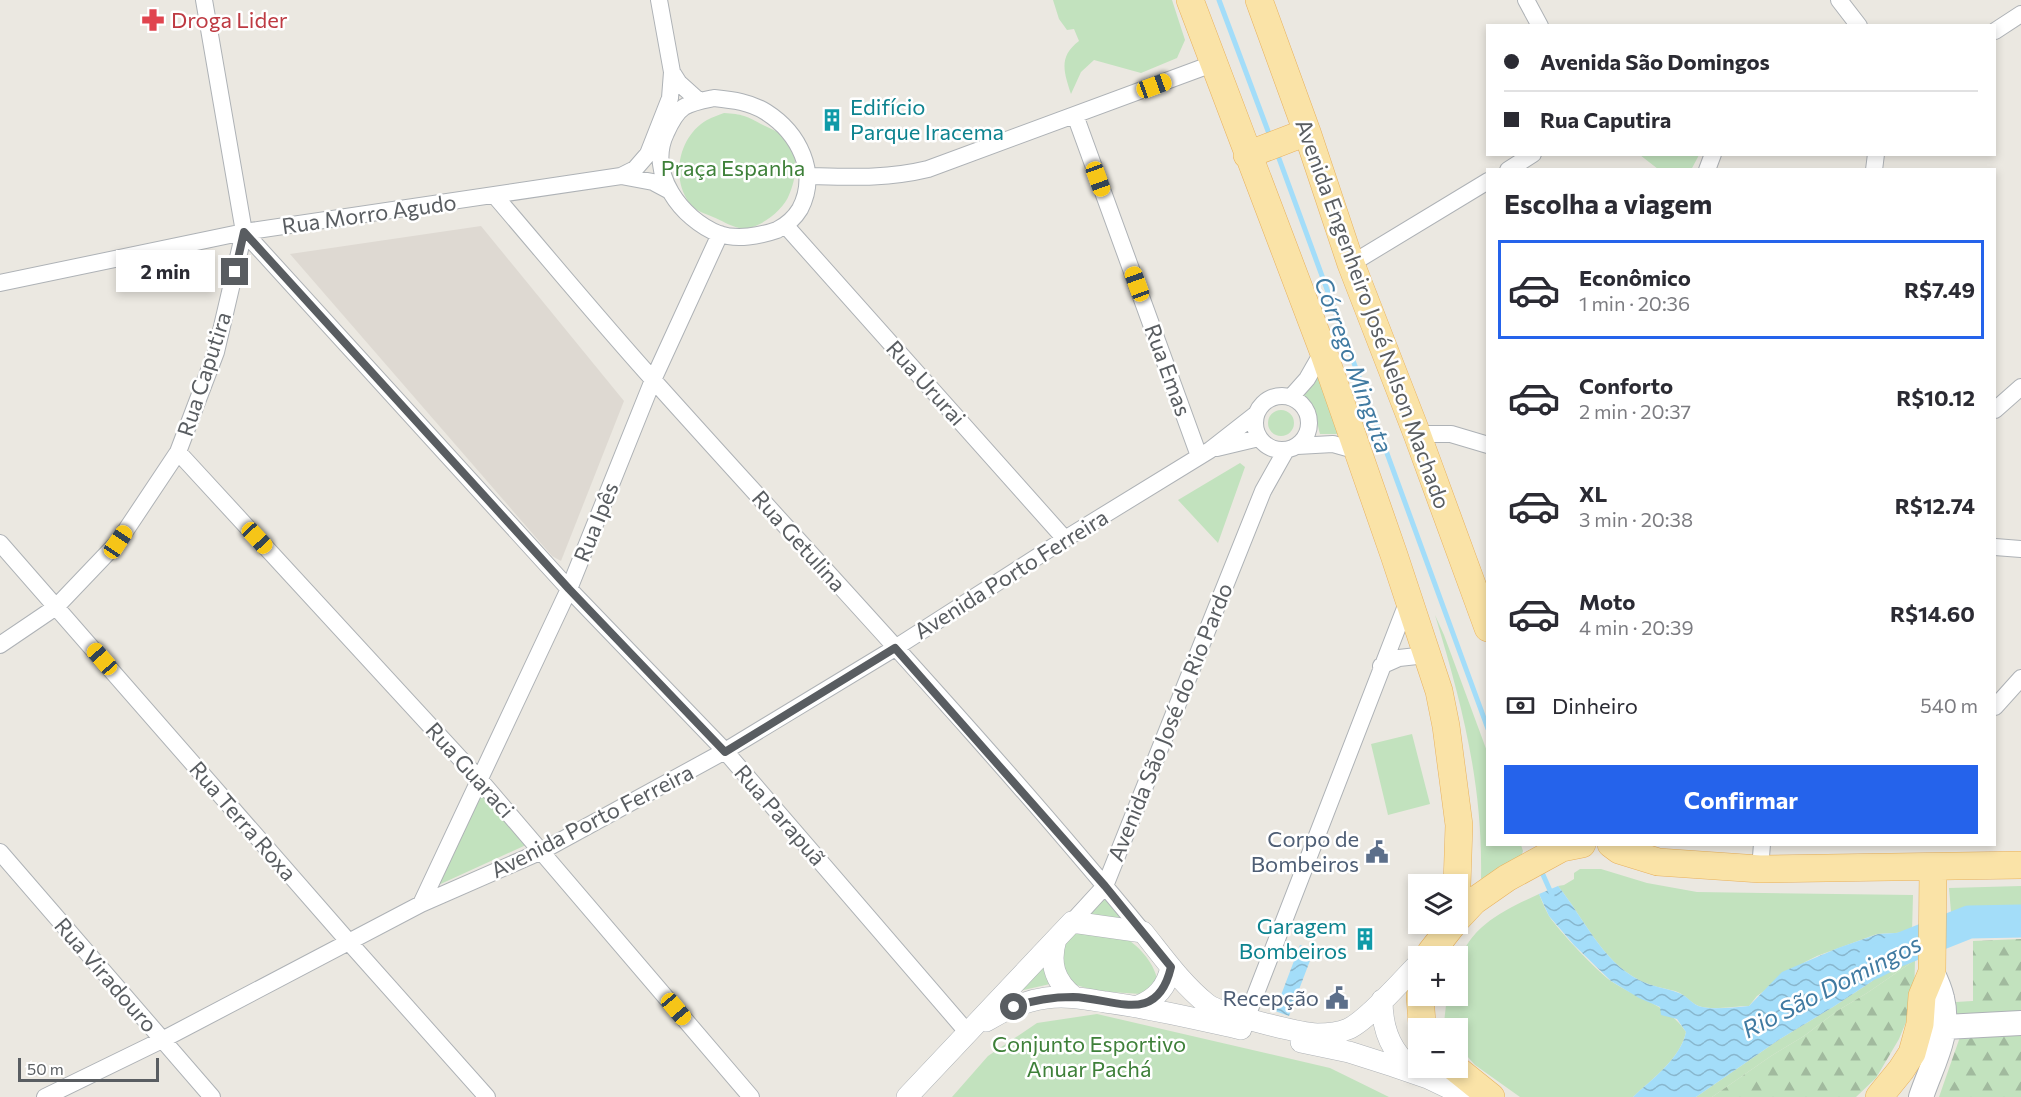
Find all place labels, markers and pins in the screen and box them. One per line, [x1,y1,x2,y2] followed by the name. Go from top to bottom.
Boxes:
[171,6,288,33] place label: Droga Lider
[140,7,166,33] pharmacy icon: Droga Lider
[850,93,1004,145] place label: Edifício Parque Iracema
[819,107,845,133] building icon: Edifício Parque Iracema
[1251,825,1359,877] place label: Corpo de Bombeiros
[1364,839,1390,865] public building icon: Corpo de Bombeiros
[1239,912,1347,964] place label: Garagem Bombeiros
[1352,926,1378,952] building icon: Garagem Bombeiros
[1222,984,1319,1011] place label: Recepção
[1324,985,1350,1011] public building icon: Recepção

